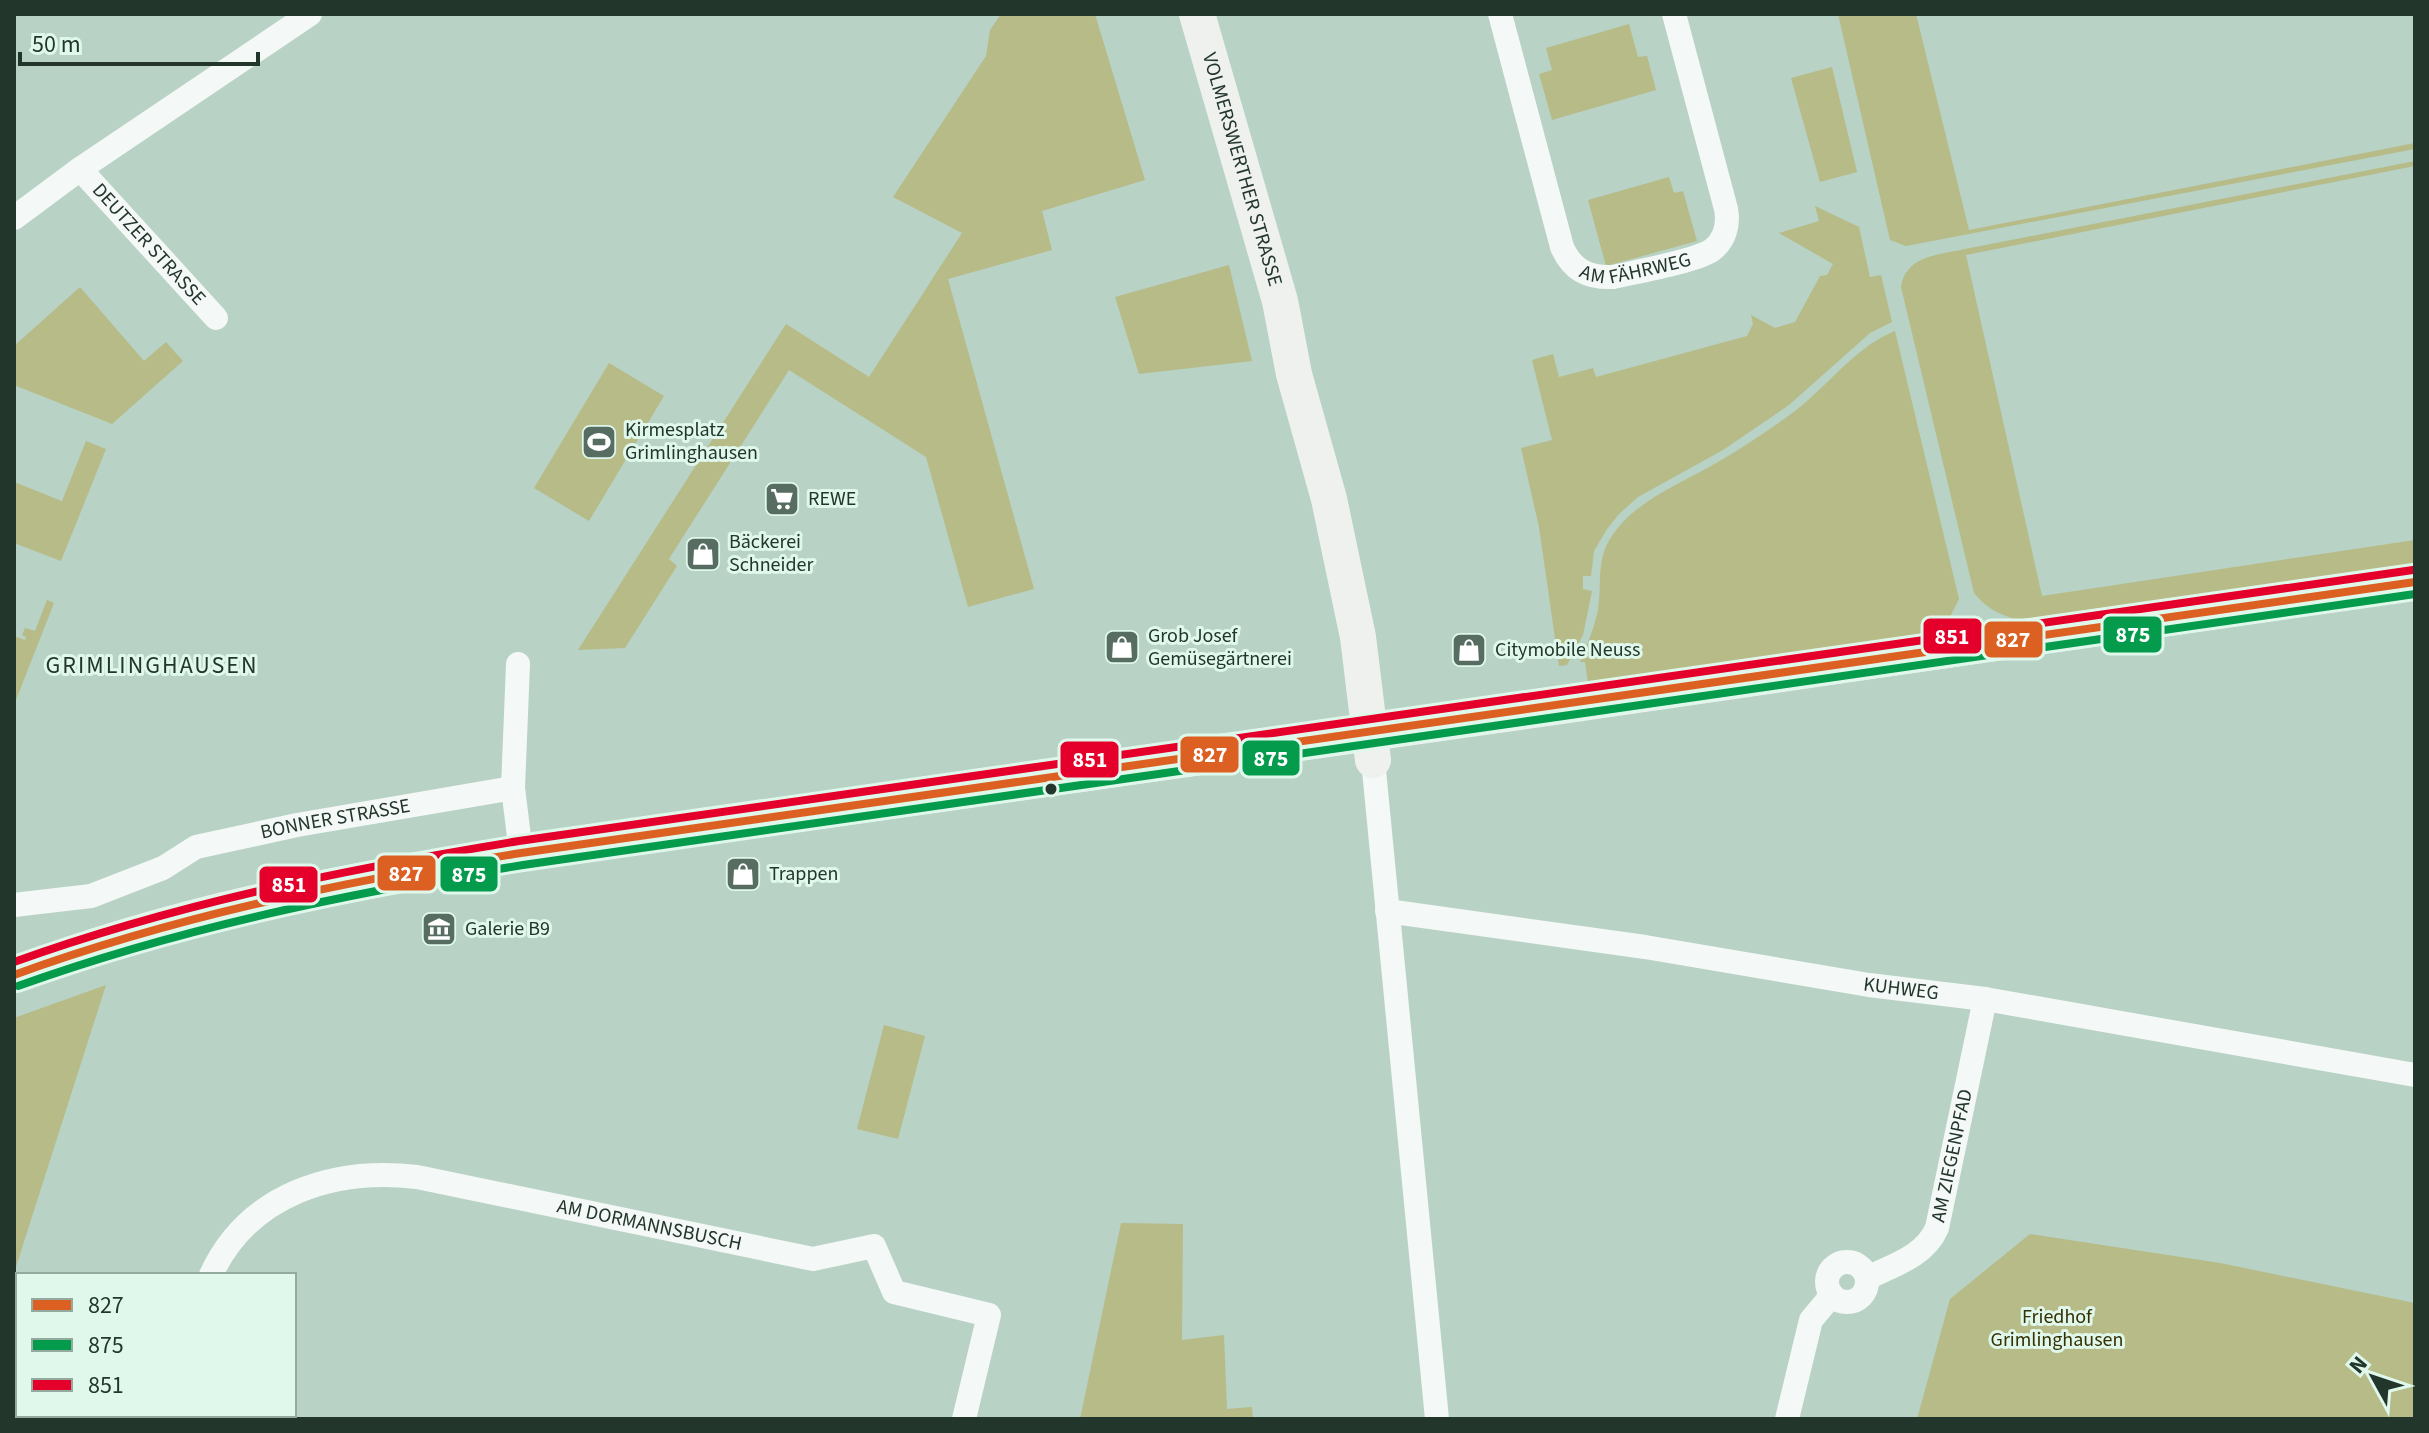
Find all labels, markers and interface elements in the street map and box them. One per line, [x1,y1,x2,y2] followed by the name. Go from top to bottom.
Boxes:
[20,16,258,66] scale bar
[32,27,81,62] text: 50 m
[1195,50,1289,290] street label: VOLMERSWERTHER STRASSE
[86,177,212,312] street label: DEUTZER STRASSE
[1575,246,1694,292] street label: AM FÄHRWEG
[625,416,758,467] place label: Kirmesplatz Grimlinghausen
[580,423,618,461] sports icon: Kirmesplatz Grimlinghausen
[763,480,801,518] supermarket icon: REWE
[808,485,856,513] place label: REWE
[729,528,813,579] place label: Bäckerei Schneider
[684,535,722,573] shop icon: Bäckerei Schneider
[2102,615,2163,654] line badge: 875
[1922,617,1983,655] line badge: 851
[2116,619,2150,651] text: 875
[1983,620,2044,659] line badge: 827
[1935,621,1969,653] text: 851
[1148,622,1292,673] place label: Grob Josef Gemüsegärtnerei
[1996,624,2030,656] text: 827
[1103,628,1141,666] shop icon: Grob Josef Gemüsegärtnerei
[1450,631,1488,669] shop icon: Citymobile Neuss
[1495,636,1640,664] place label: Citymobile Neuss
[45,648,259,683] district label: GRIMLINGHAUSEN
[1179,735,1240,774] line badge: 827
[1193,739,1227,771] text: 827
[1241,739,1301,777] line badge: 875
[1059,740,1120,779] line badge: 851
[1254,743,1288,775] text: 875
[1073,744,1107,776] text: 851
[1043,781,1059,797] unlabelled marker
[258,792,412,847] street label: BONNER STRASSE
[376,854,437,892] line badge: 827
[439,855,499,893] line badge: 875
[724,855,762,893] shop icon: Trappen
[389,858,423,890] text: 827
[452,859,486,891] text: 875
[769,860,838,888] place label: Trappen
[258,865,319,904] line badge: 851
[272,869,306,901] text: 851
[420,910,458,948] museum icon: Galerie B9
[465,915,550,943] place label: Galerie B9
[1862,970,1940,1007] street label: KUHWEG
[1925,1087,1980,1225] street label: AM ZIEGENPFAD
[554,1192,744,1258] street label: AM DORMANNSBUSCH
[16,1273,296,1417] legend
[88,1288,124,1323] text: 827
[1991,1303,2123,1354] park label: Friedhof Grimlinghausen
[88,1328,124,1363] text: 875
[2333,1337,2413,1417] north arrow
[2341,1349,2375,1381] text: N
[88,1368,124,1403] text: 851

